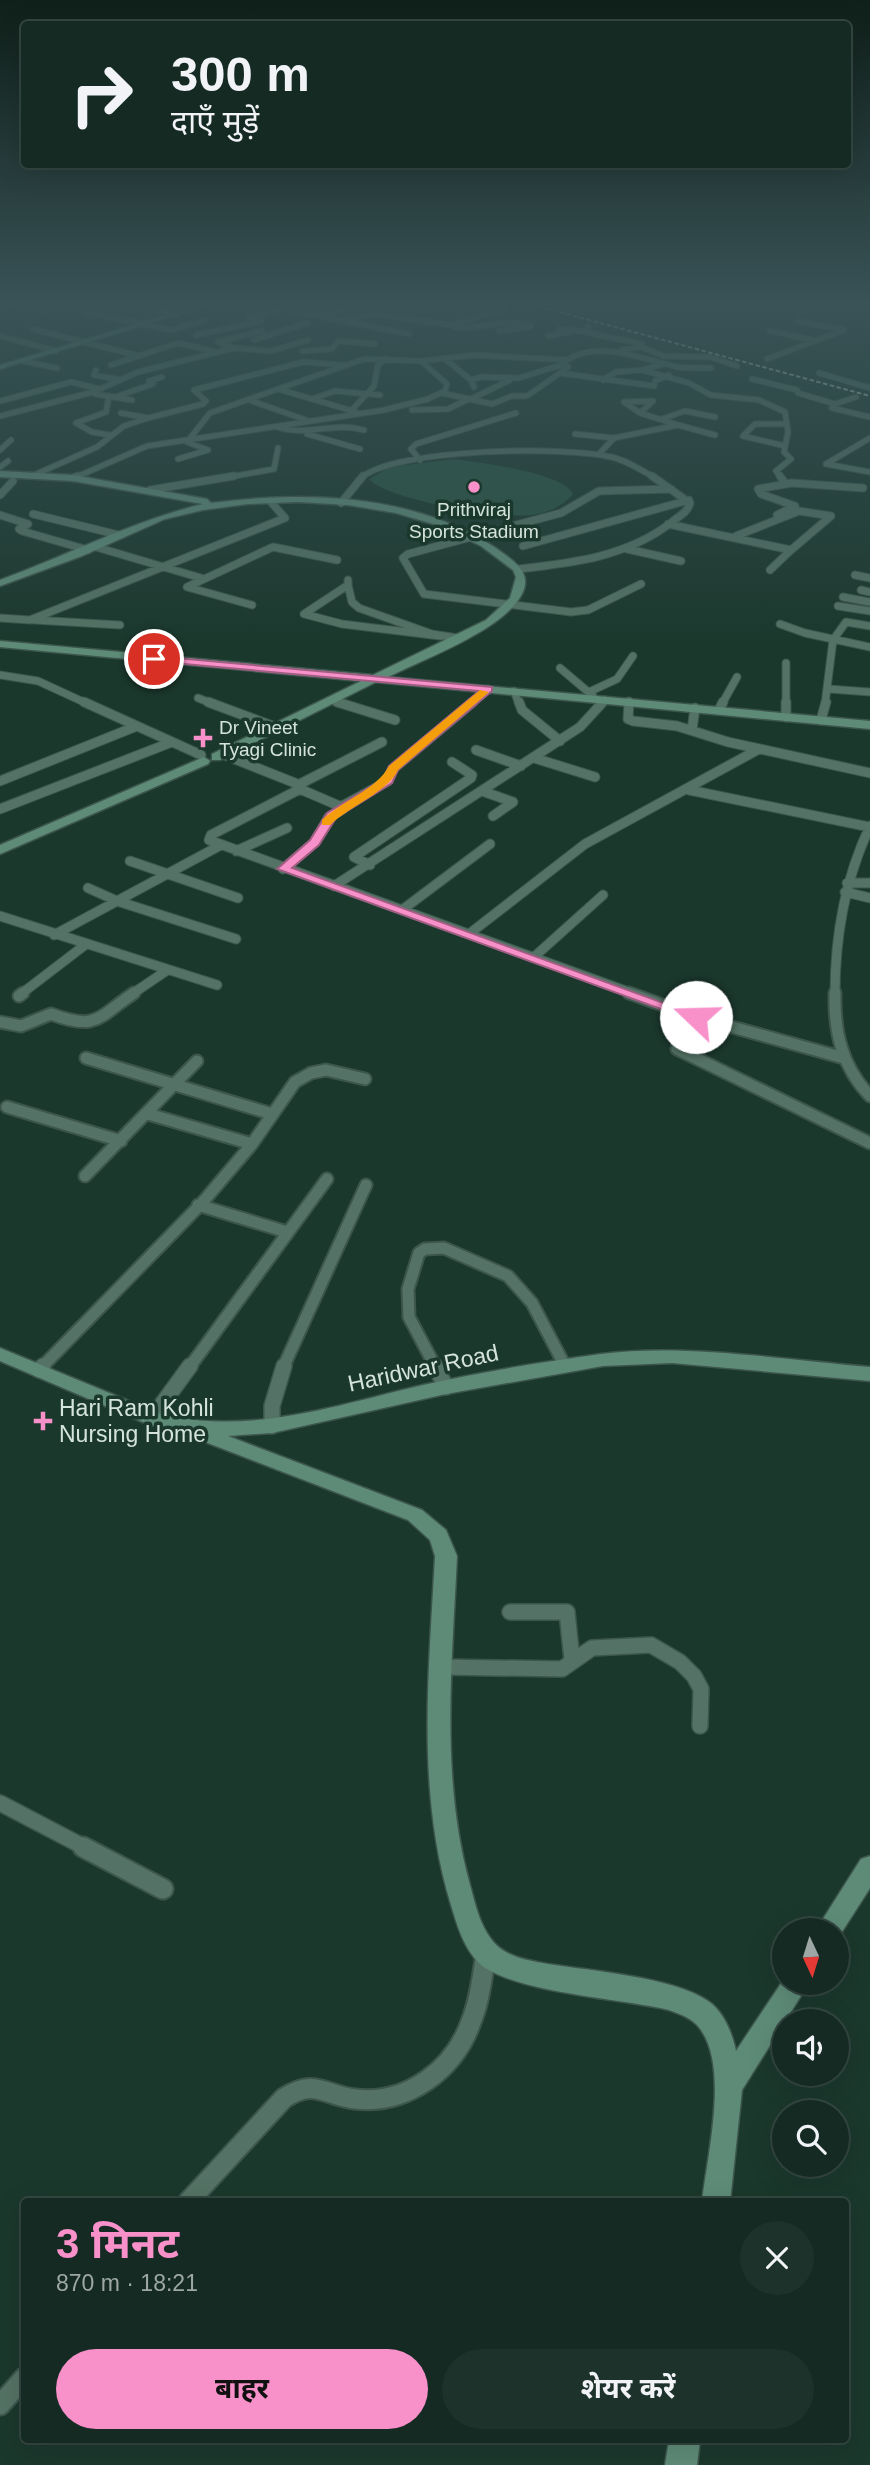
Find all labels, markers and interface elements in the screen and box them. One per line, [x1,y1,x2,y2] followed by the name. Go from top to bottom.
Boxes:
[171,47,310,101] text: 300 m
[56,49,147,140] icon: right
[171,104,259,140] text: दाएँ मुड़ें
[466,479,482,495] marker: Prithviraj Sports Stadium
[409,499,539,542] place label: Prithviraj Sports Stadium
[124,629,184,689] pin
[135,640,173,678] icon: arrive
[219,717,316,760] place label: Dr Vineet Tyagi Clinic
[193,728,213,748] marker: Dr Vineet Tyagi Clinic
[659,980,733,1054] position arrow
[345,1339,501,1397] street label: Haridwar Road
[59,1395,214,1447] place label: Hari Ram Kohli Nursing Home
[33,1411,53,1431] marker: Hari Ram Kohli Nursing Home
[772,1918,849,1995] north arrow
[772,1918,849,2177] map controls
[772,2009,849,2086] button: sound
[772,2100,849,2177] button: search
[56,2220,179,2267] text: 3 मिनट
[740,2221,814,2295] button: close
[56,2270,198,2296] text: 870 m · 18:21
[56,2349,428,2429] button: बाहर
[442,2349,814,2429] button: शेयर करें

